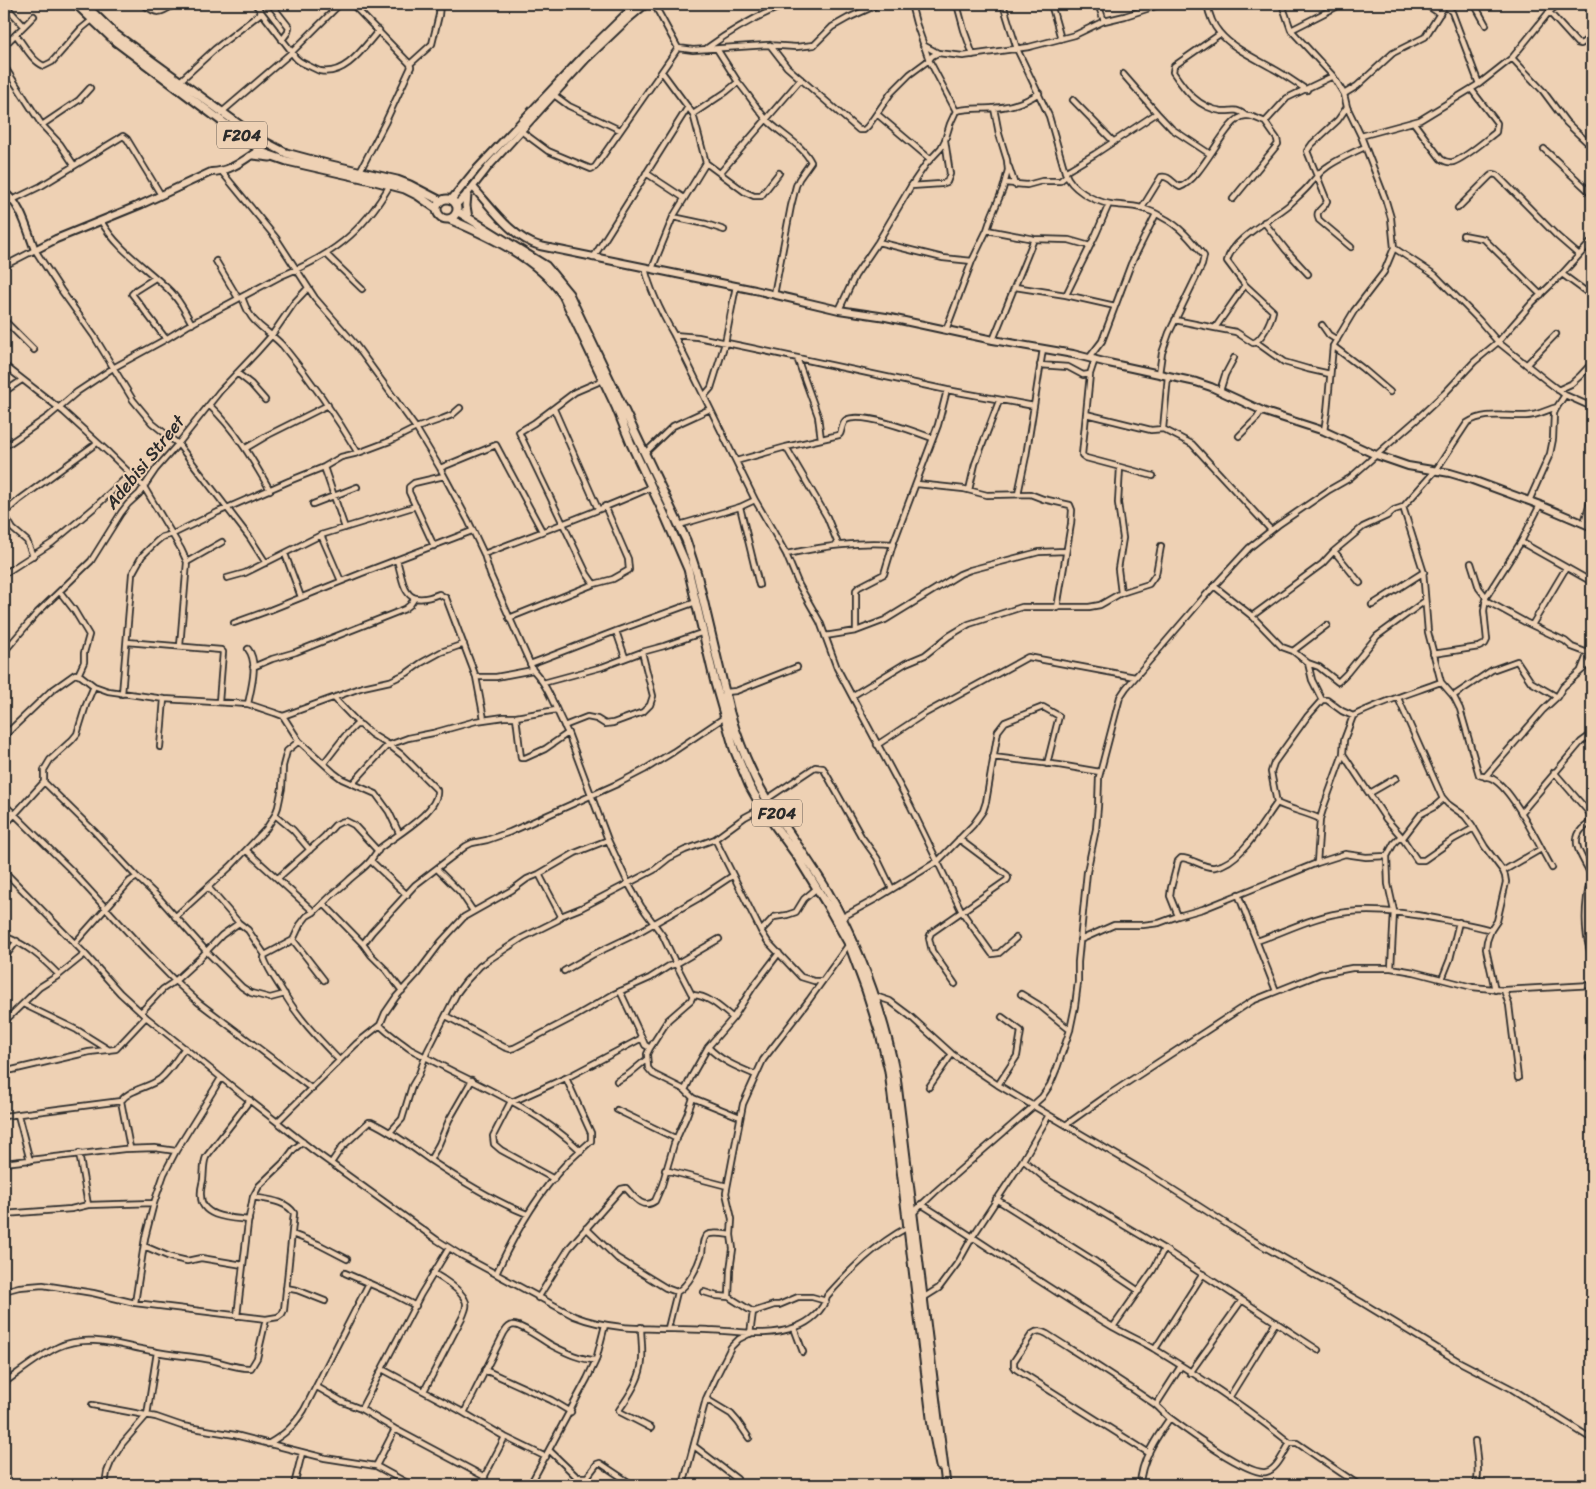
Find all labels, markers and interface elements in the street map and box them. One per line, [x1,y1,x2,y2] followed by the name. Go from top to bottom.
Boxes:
[217,122,267,148] road number: F204
[96,407,194,517] street label: Adebisi Street
[752,800,802,826] road number: F204

